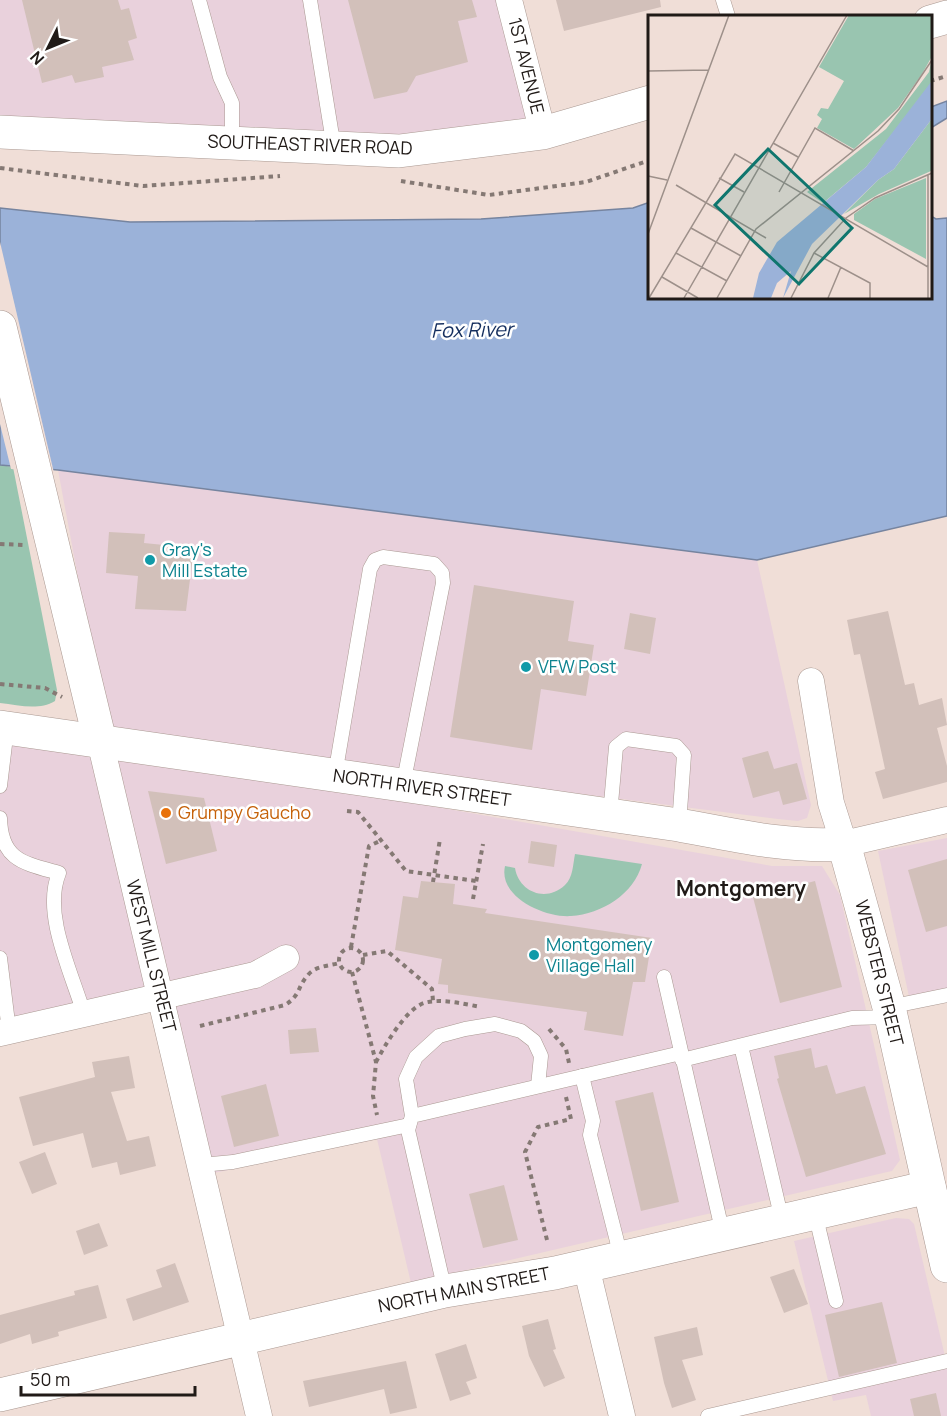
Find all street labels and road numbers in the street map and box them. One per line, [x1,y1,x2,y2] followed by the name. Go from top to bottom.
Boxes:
[503,15,551,116] street label: 1ST AVENUE
[207,128,413,160] street label: SOUTHEAST RIVER ROAD
[332,763,513,811] street label: NORTH RIVER STREET
[121,877,183,1035] street label: WEST MILL STREET
[850,897,910,1048] street label: WEBSTER STREET
[376,1261,552,1317] street label: NORTH MAIN STREET

